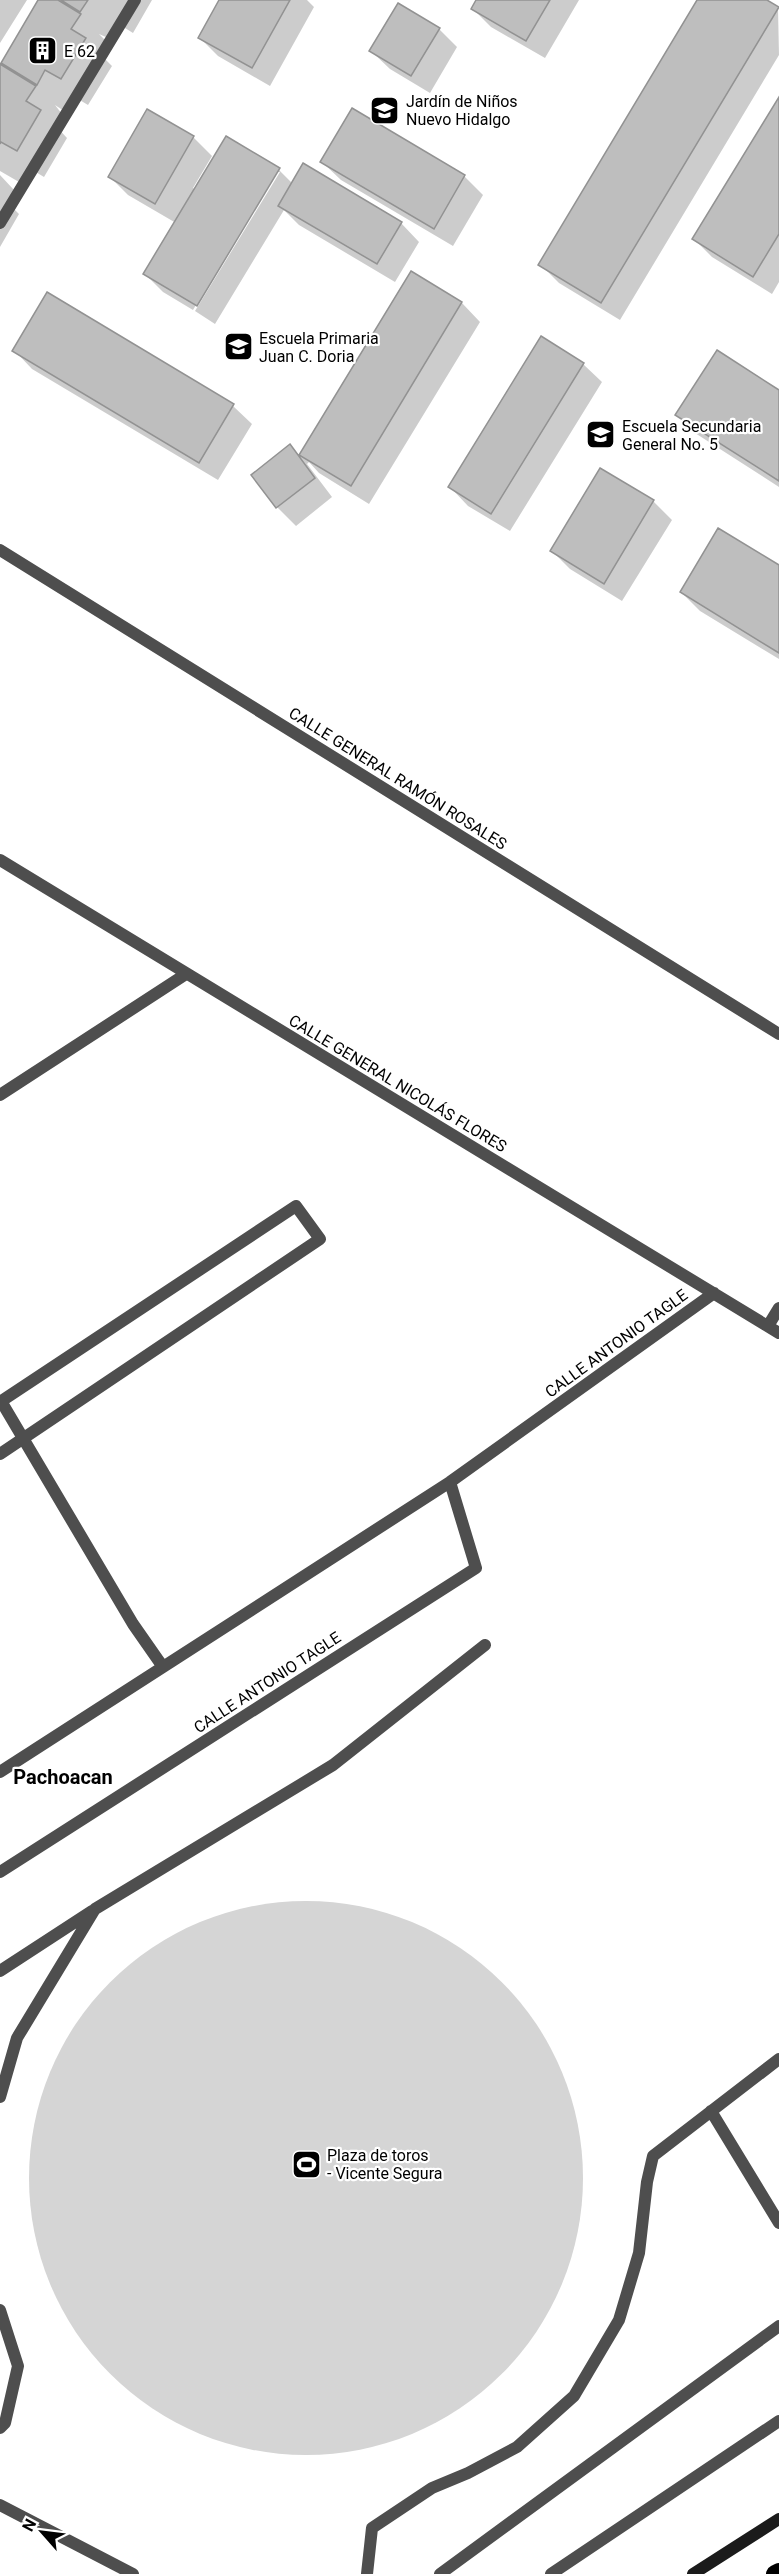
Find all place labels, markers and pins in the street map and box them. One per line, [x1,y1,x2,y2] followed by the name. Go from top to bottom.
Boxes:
[27,35,59,67] building icon: E 62
[64,42,95,61] place label: E 62
[406,92,518,129] place label: Jardín de Niños Nuevo Hidalgo
[369,94,401,126] school or university icon: Jardín de Niños Nuevo Hidalgo
[259,329,379,366] place label: Escuela Primaria Juan C. Doria
[222,331,254,363] school or university icon: Escuela Primaria Juan C. Doria
[622,417,761,454] place label: Escuela Secundaria General No. 5
[585,419,617,451] school or university icon: Escuela Secundaria General No. 5
[327,2146,442,2183] place label: Plaza de toros - Vicente Segura
[290,2148,322,2180] sports icon: Plaza de toros - Vicente Segura

